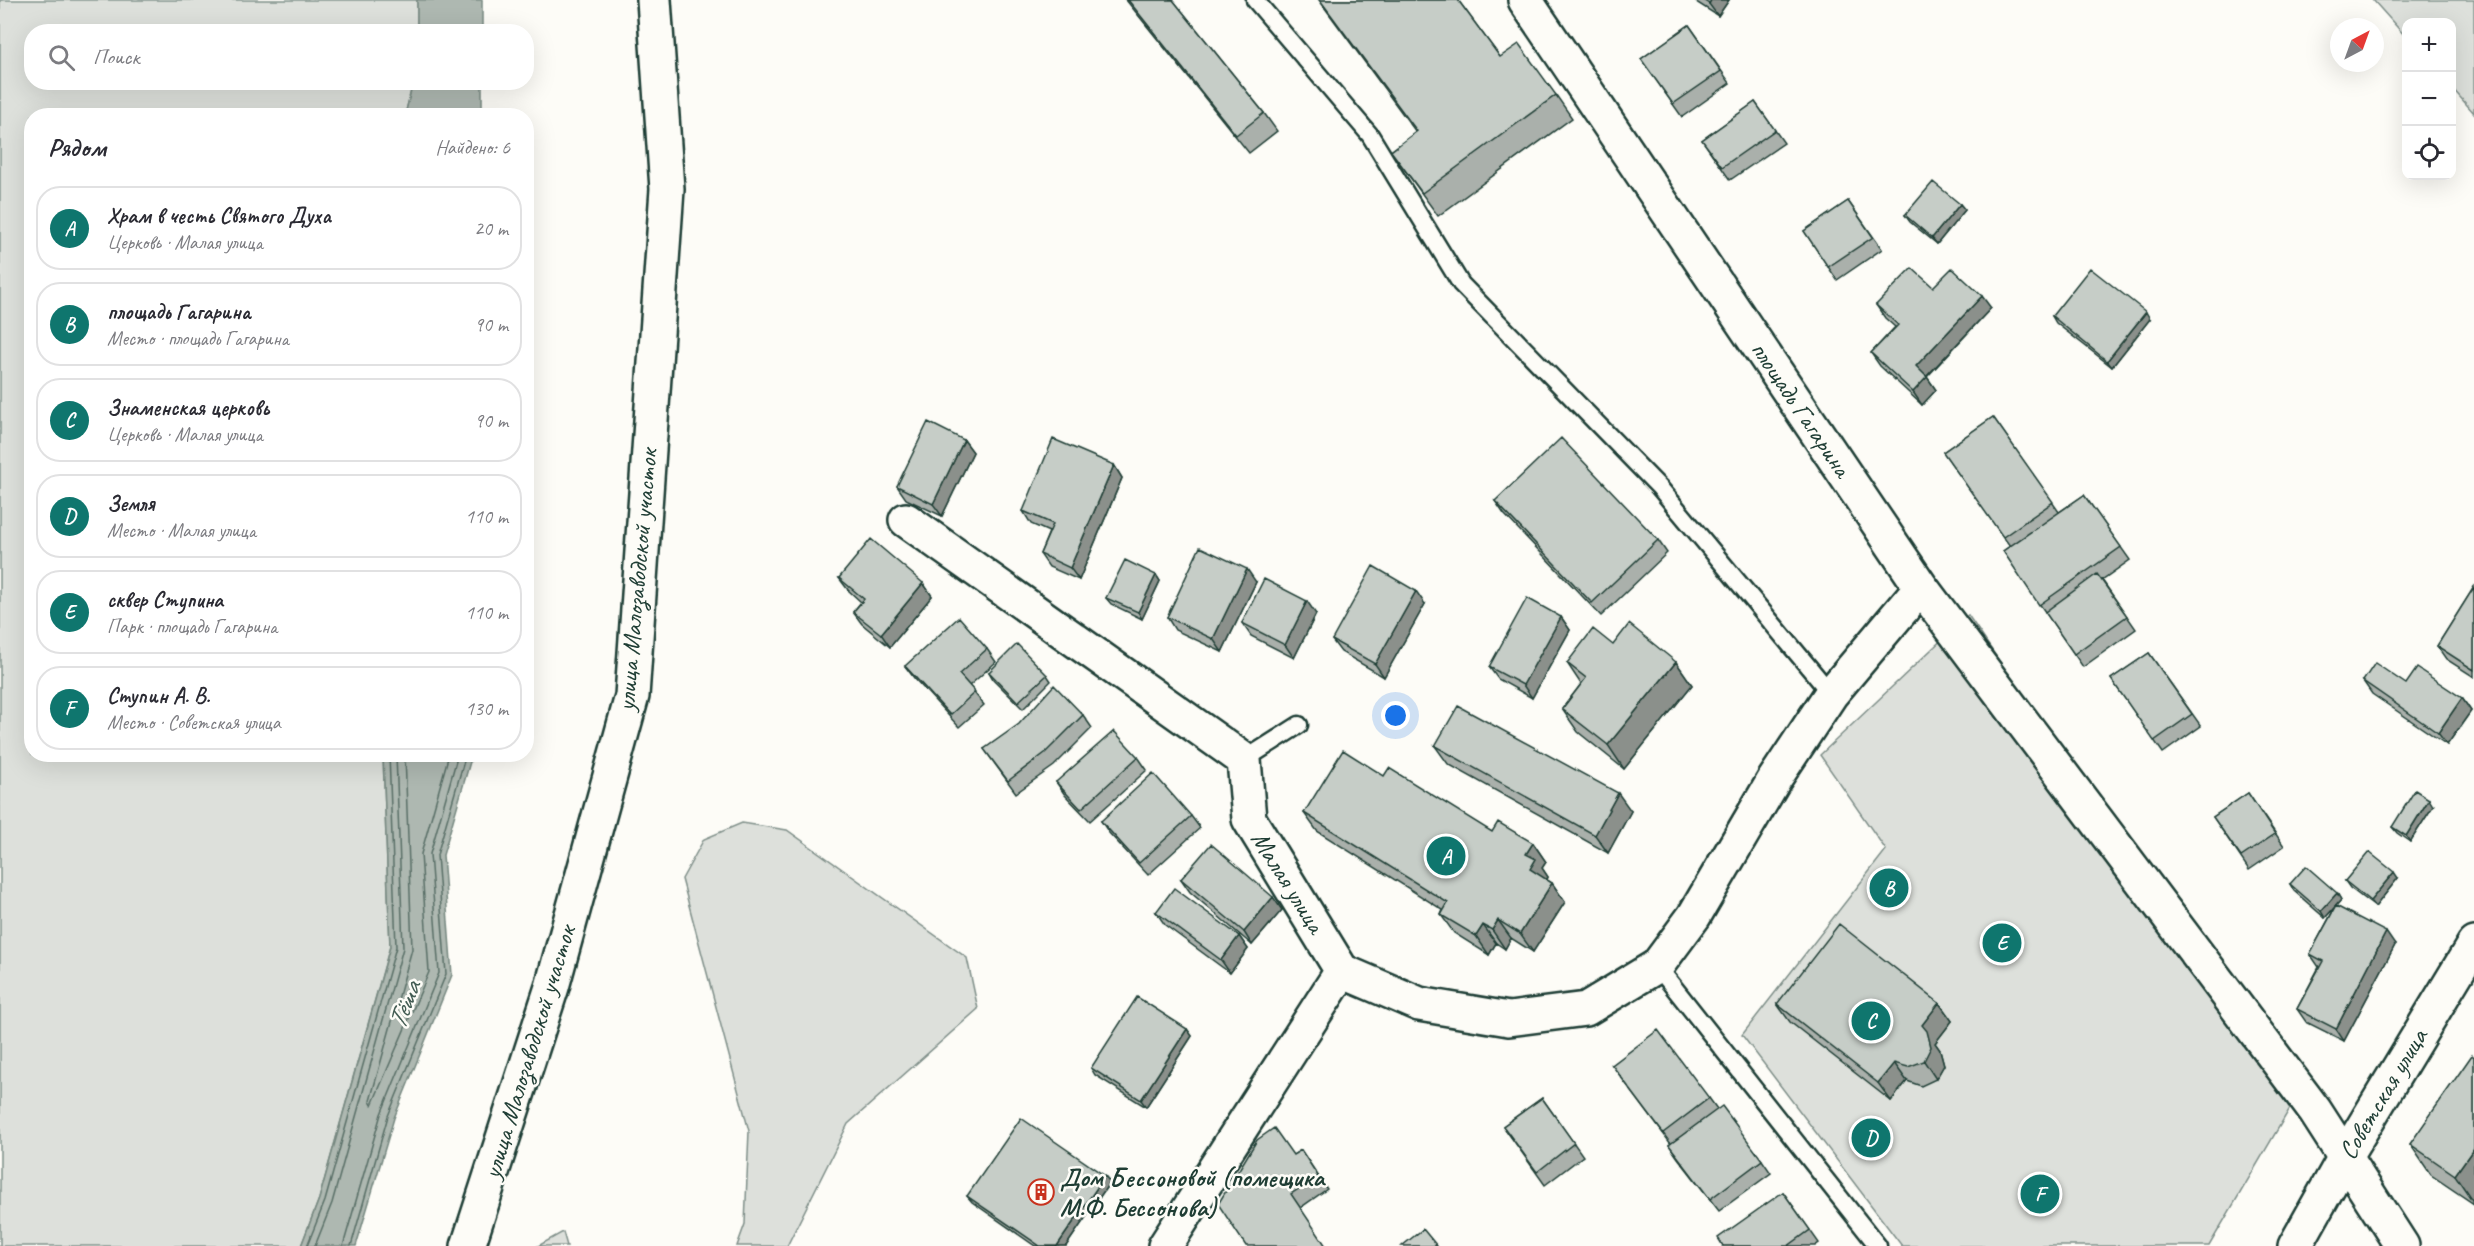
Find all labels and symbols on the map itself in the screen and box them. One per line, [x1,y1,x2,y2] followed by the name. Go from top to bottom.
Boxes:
[2330,18,2384,72] north arrow
[1743,335,1860,485] street label: площадь Гагарина
[609,445,666,714] street label: улица Малозаводской участок
[1381,701,1410,730] your location
[1244,825,1334,941] street label: Малая улица
[1426,834,1466,878] pin: A
[1870,866,1908,910] pin: B
[474,919,585,1185] street label: улица Малозаводской участок
[1982,920,2022,966] pin: E
[380,974,429,1034] water label: Тёша
[1852,998,1890,1044] pin: C
[2331,1021,2436,1165] street label: Советская улица
[1852,1116,1890,1160] pin: D
[1060,1161,1327,1224] place label: Дом Бессоновой (помещика М.Ф. Бессонова)
[2020,1172,2060,1216] pin: F
[1026,1177,1056,1207] building icon: Дом Бессоновой (помещика М.Ф. Бессонова)

